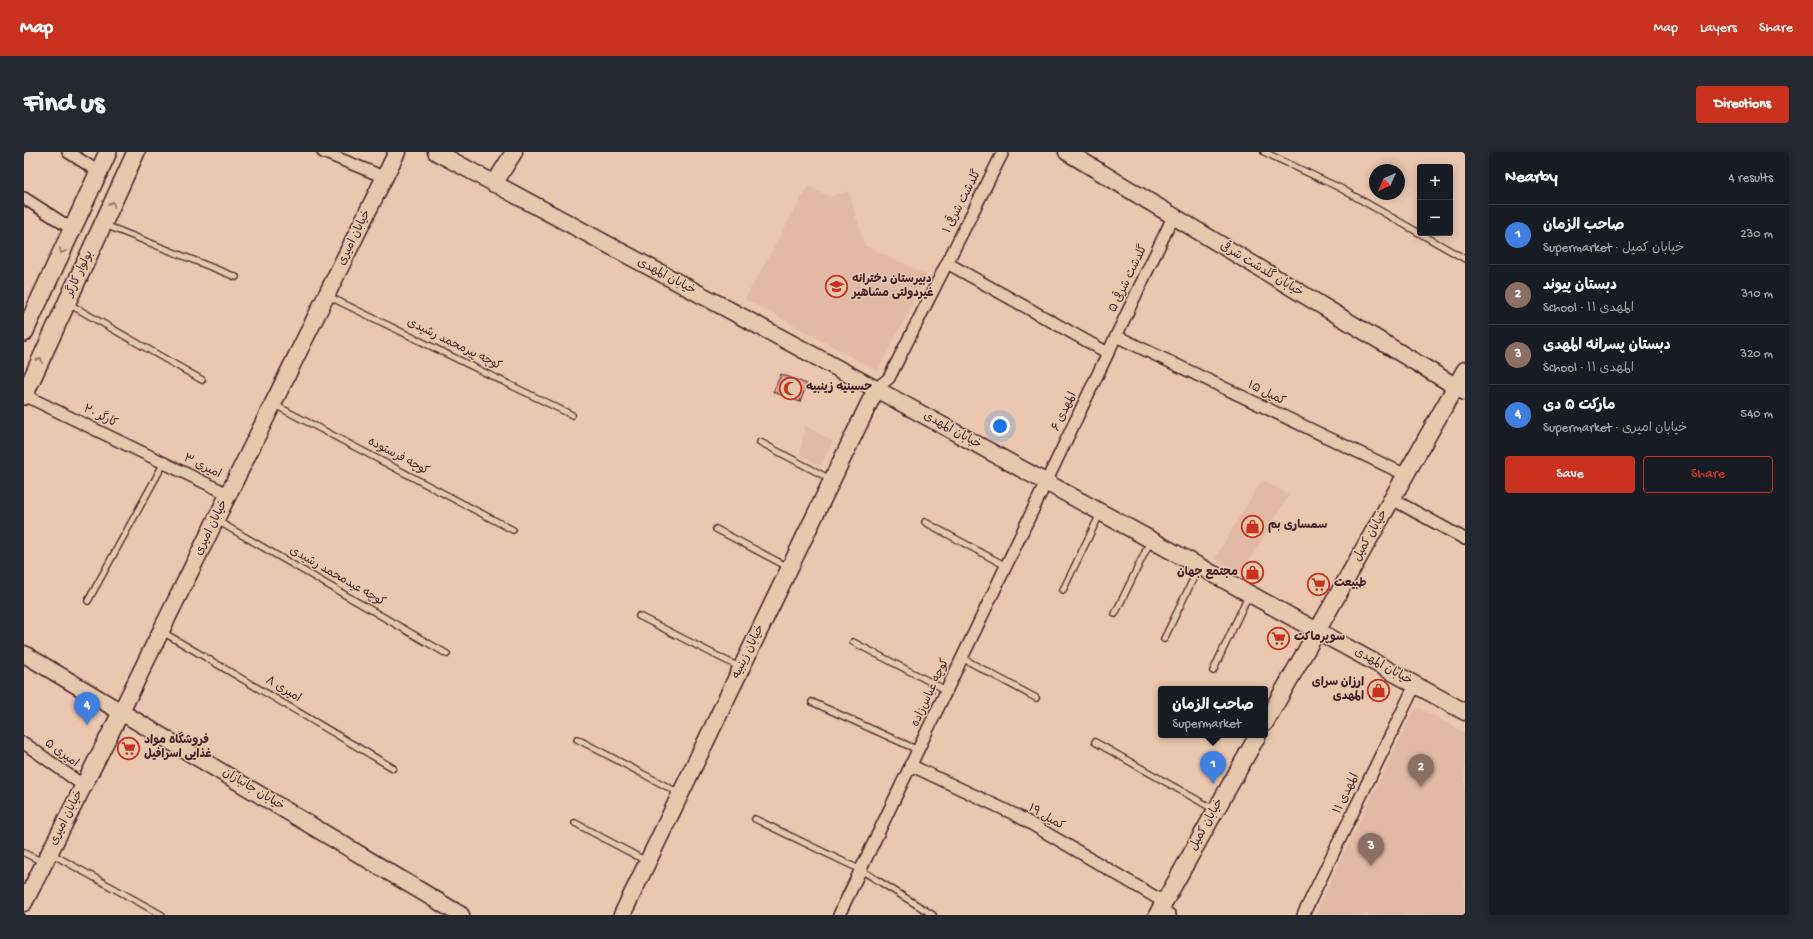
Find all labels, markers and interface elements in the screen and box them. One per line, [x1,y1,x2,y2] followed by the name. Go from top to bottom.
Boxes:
[20,17,53,40] text: Map
[1654,20,1678,37] text: Map
[1700,20,1737,37] text: Layers
[1759,20,1793,37] text: Share
[1696,86,1789,123] button: Directions
[24,88,104,121] text: Find us
[1369,164,1405,200] north arrow
[1417,164,1453,236] map controls
[1417,164,1453,200] button: +
[939,167,985,236] street label: گلدشت شرقی ۱
[1505,168,1558,188] text: Nearby
[1729,171,1773,186] text: 4 results
[1417,200,1453,236] button: −
[107,201,115,208] one-way arrow
[335,207,374,268] street label: خیابان امیری
[1543,217,1624,235] text: صاحب الزمان
[1515,227,1521,242] text: 1
[1740,227,1773,242] text: 230 m
[1217,238,1306,300] street label: خیابان گلدشت شرقی
[1543,241,1684,256] text: Supermarket · خیابان کمیل
[1105,242,1151,315] street label: گلدشت شرقی ۵
[59,247,67,254] one-way arrow
[61,248,97,300] street label: بولوار کارگر
[634,255,698,298] street label: خیابان المهدی
[851,273,934,301] place label: دبیرستان دخترانه غیردولتی مشاهیر
[823,274,849,300] school or university icon: دبیرستان دخترانه غیردولتی مشاهیر
[1543,277,1617,295] text: دبستان پیوند
[1515,287,1521,302] text: 2
[1741,287,1773,302] text: 310 m
[1543,301,1634,316] text: School · المهدی ۱۱
[404,316,504,374] street label: کوچه پیرمحمد رشیدی
[1543,337,1671,355] text: دبستان پسرانه المهدی
[1515,347,1521,362] text: 3
[1740,347,1773,362] text: 320 m
[35,357,43,365] one-way arrow
[1543,361,1634,376] text: School · المهدی ۱۱
[777,375,803,401] mosque icon: حسینیه زینبیه
[1245,379,1287,409] street label: کمیل ۱۵
[806,381,872,395] place label: حسینیه زینبیه
[1049,390,1080,434] street label: المهدی ۶
[1543,397,1616,415] text: مارکت ۵ دی
[81,401,120,431] street label: کارگر ۲۰
[1515,407,1521,422] text: 4
[1740,407,1773,422] text: 540 m
[921,408,984,453] street label: خیابان المهدی
[990,416,1010,436] your location
[1543,421,1687,436] text: Supermarket · خیابان امیری
[365,435,431,479] street label: کوچه فرستوده
[181,452,223,482] street label: امیری ۳
[1505,456,1635,493] button: Save
[1643,456,1773,493] button: Share
[192,497,231,558] street label: خیابان امیری
[1350,507,1391,564] street label: خیابان کمیل
[1239,513,1265,539] shop icon: سمساری بم
[1268,519,1327,533] place label: سمساری بم
[287,544,387,610] street label: کوچه عیدمحمد رشیدی
[1240,560,1266,586] shop icon: مجتمع جهان
[1177,566,1238,580] place label: مجتمع جهان
[1306,571,1332,597] supermarket icon: طبیعت
[1334,577,1367,591] place label: طبیعت
[729,622,768,681] street label: خیابان زینبیه
[1265,625,1291,651] supermarket icon: سوپرماکت
[1294,631,1345,645] place label: سوپرماکت
[1352,644,1415,689] street label: خیابان المهدی
[909,657,953,729] street label: کوچه عباس‌زاده
[263,674,303,706] street label: امیری ۸
[1312,675,1364,704] place label: ارزان سرای المهدی
[1366,677,1392,703] shop icon: ارزان سرای المهدی
[1158,686,1268,738] popup
[74,692,100,725] pin: 4
[1172,697,1254,715] text: صاحب الزمان
[1172,717,1241,732] text: Supermarket
[144,731,212,762] place label: فروشگاه مواد غذایی اسرافیل
[116,735,142,761] supermarket icon: فروشگاه مواد غذایی اسرافیل
[41,737,81,771] street label: امیری ۵
[1200,751,1226,784] pin: 1
[1408,754,1434,787] pin: 2
[219,765,287,814] street label: خیابان جانبازان
[1331,771,1363,817] street label: المهدی ۱۱
[46,788,87,848] street label: خیابان امیری
[1186,796,1227,854] street label: خیابان کمیل
[1025,802,1067,834] street label: کمیل ۱۹
[1358,833,1384,866] pin: 3

